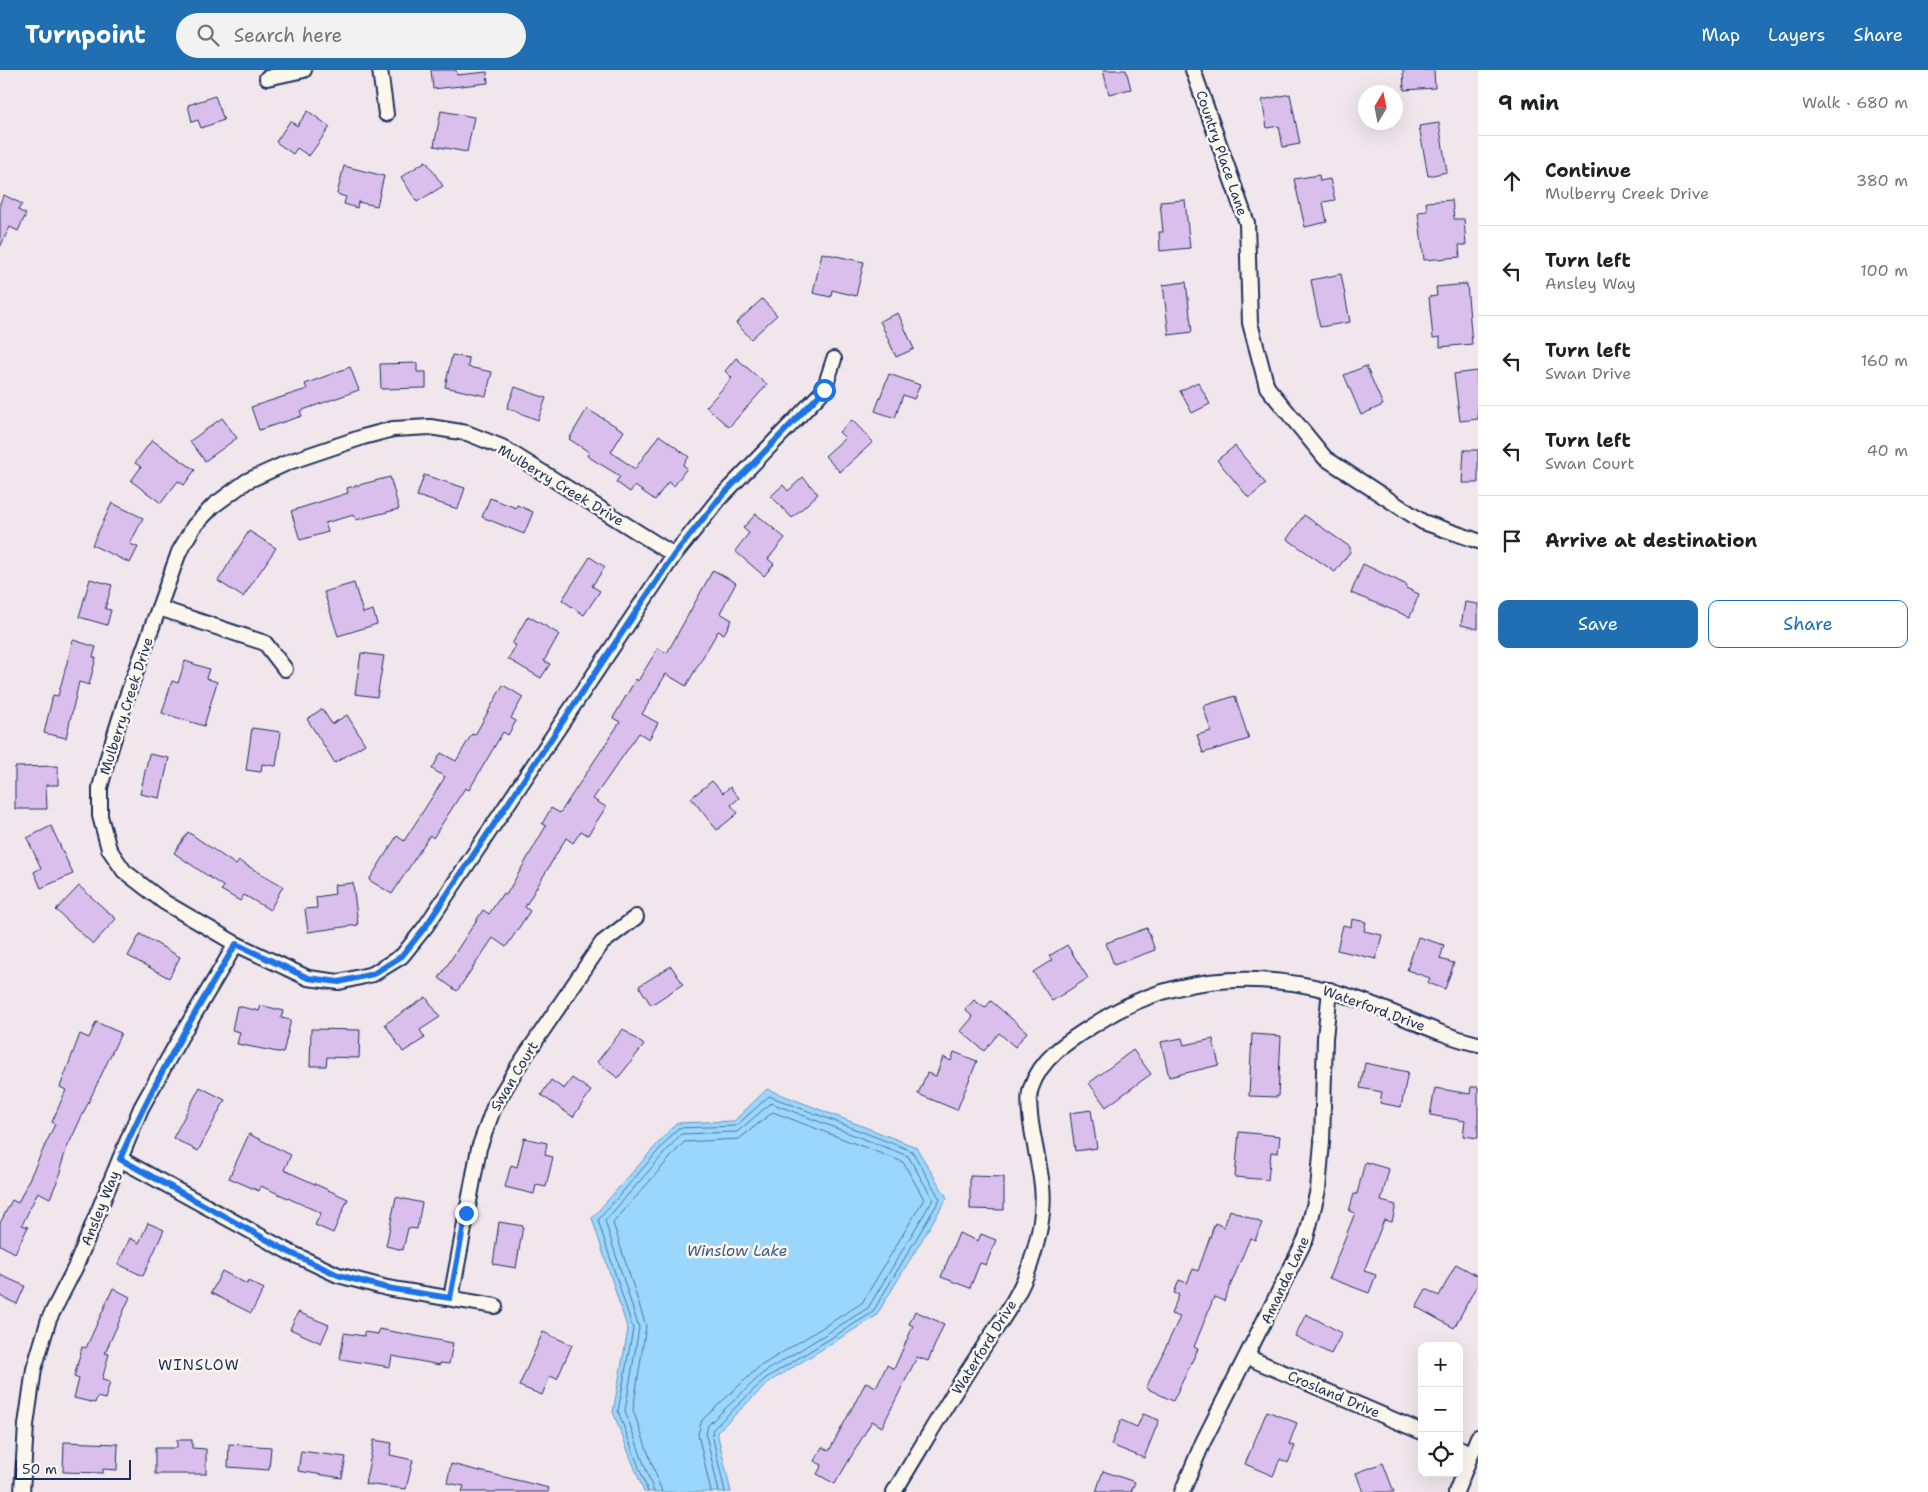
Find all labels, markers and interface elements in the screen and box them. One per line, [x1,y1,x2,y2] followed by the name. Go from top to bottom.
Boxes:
[176,13,526,58] search box
[25,19,146,51] text: Turnpoint
[194,21,222,49] icon: search
[234,23,342,48] text: Search here
[1702,23,1740,47] text: Map
[1768,23,1825,47] text: Layers
[1853,23,1903,47] text: Share
[1358,85,1403,130] north arrow
[1192,88,1252,218] street label: Country Place Lane
[1498,89,1559,117] text: 9 min
[1802,92,1908,113] text: Walk · 680 m
[1545,158,1631,183] text: Continue
[1498,167,1526,195] icon: ahead
[1856,170,1908,191] text: 380 m
[1545,183,1709,204] text: Mulberry Creek Drive
[1545,248,1631,273] text: Turn left
[1498,257,1526,285] icon: left
[1860,260,1908,281] text: 100 m
[1545,273,1636,294] text: Ansley Way
[1545,338,1631,363] text: Turn left
[1498,347,1526,375] icon: left
[1861,350,1908,371] text: 160 m
[1545,363,1631,384] text: Swan Drive
[813,379,836,402] route start
[1545,428,1631,453] text: Turn left
[1498,437,1526,465] icon: left
[495,440,627,530] street label: Mulberry Creek Drive
[1866,440,1908,461] text: 40 m
[1545,453,1634,474] text: Swan Court
[1498,527,1526,555] icon: arrive
[1545,528,1757,553] text: Arrive at destination
[1498,600,1698,648] button: Save
[1708,600,1908,648] button: Share
[95,635,157,777] street label: Mulberry Creek Drive
[1320,981,1428,1035] street label: Waterford Drive
[486,1038,542,1114] street label: Swan Court
[77,1168,123,1248] street label: Ansley Way
[455,1202,478,1225] route end
[1257,1233,1313,1327] street label: Amanda Lane
[687,1241,787,1261] water label: Winslow Lake
[948,1296,1020,1398] street label: Waterford Drive
[1418,1342,1463,1477] map controls
[1418,1342,1463,1387] button: +
[158,1355,240,1375] district label: WINSLOW
[1285,1366,1383,1422] street label: Crosland Drive
[1418,1387,1463,1432] button: −
[1418,1432,1463,1477] button: locate
[15,1457,131,1480] scale bar
[22,1460,57,1478] text: 50 m

